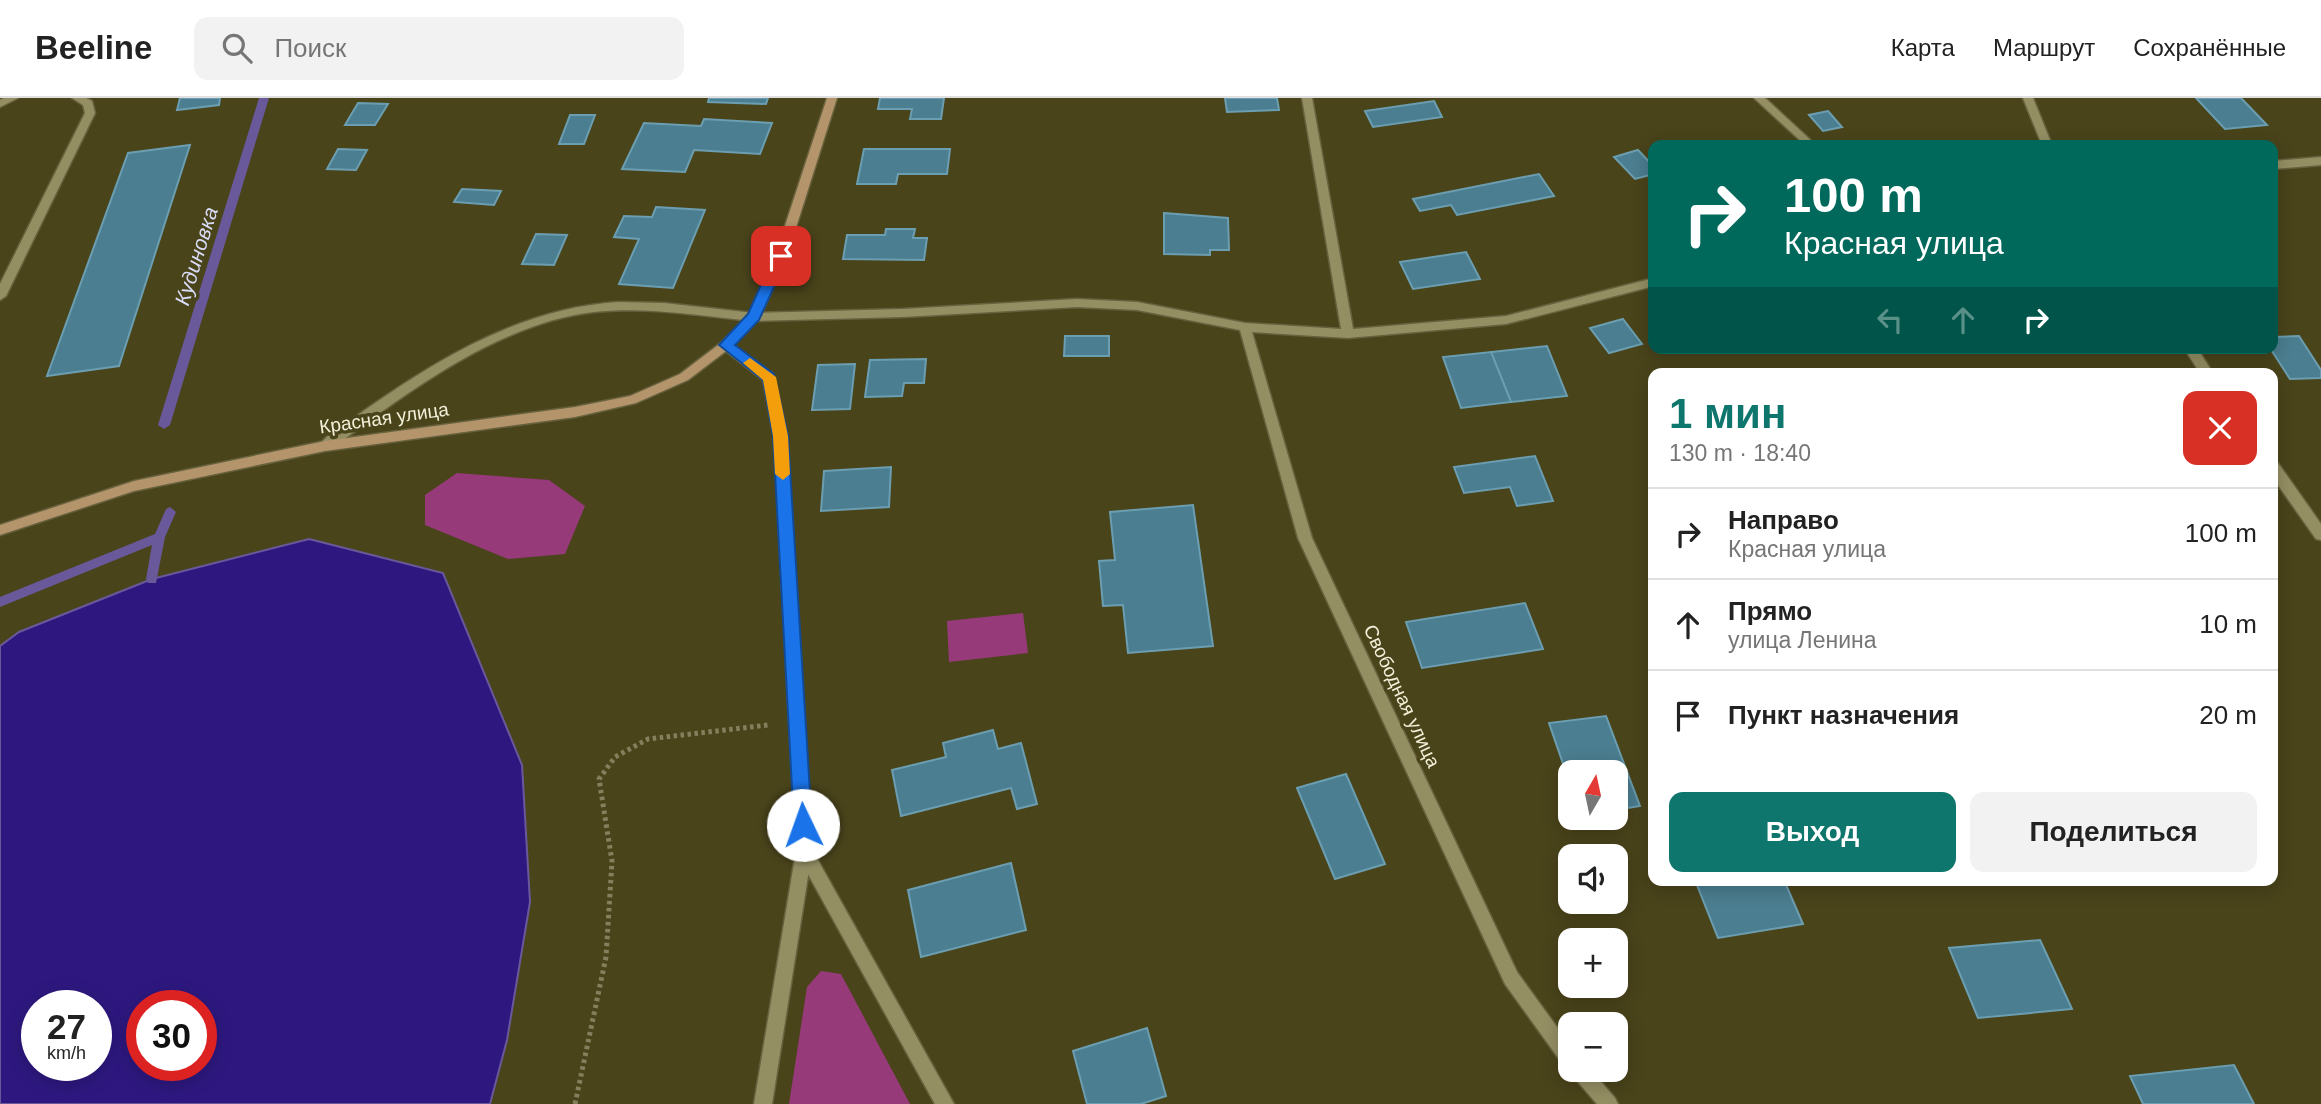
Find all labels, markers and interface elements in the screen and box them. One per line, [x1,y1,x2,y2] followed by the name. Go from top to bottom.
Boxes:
[194,17,684,80] search box
[35,29,152,66] text: Beeline
[218,29,256,67] icon: search
[274,33,346,63] text: Поиск
[1891,34,1955,61] text: Карта
[1993,34,2095,61] text: Маршрут
[2133,34,2286,61] text: Сохранённые
[1669,168,1760,259] icon: right
[1784,168,1923,222] text: 100 m
[170,204,222,308] water label: Кудиновка
[1784,225,2004,261] text: Красная улица
[751,226,811,286] pin
[762,237,800,275] icon: arrive
[1871,301,1909,339] icon: left
[1944,301,1982,339] icon: ahead
[2017,301,2055,339] icon: right
[1669,390,1786,437] text: 1 мин
[2183,391,2257,465] button: close
[318,398,451,437] street label: Красная улица
[1669,440,1811,466] text: 130 m · 18:40
[1728,505,1839,535] text: Направо
[1669,515,1707,553] icon: right
[2185,518,2257,548] text: 100 m
[1728,536,1886,562] text: Красная улица
[1728,596,1812,626] text: Прямо
[1669,606,1707,644] icon: ahead
[2199,609,2257,639] text: 10 m
[1360,621,1444,771] street label: Свободная улица
[1728,627,1877,653] text: улица Ленина
[1669,697,1707,735] icon: arrive
[1728,700,1959,730] text: Пункт назначения
[2199,700,2257,730] text: 20 m
[1558,760,1628,830] north arrow
[1558,760,1628,1082] map controls
[766,788,840,862] position arrow
[1669,792,1956,872] button: Выход
[1970,792,2257,872] button: Поделиться
[1558,844,1628,914] button: sound
[1558,928,1628,998] button: +
[126,990,217,1081] speed limit sign: 30
[47,1007,86,1046] text: 27
[1558,1012,1628,1082] button: −
[47,1043,86,1063] text: km/h

